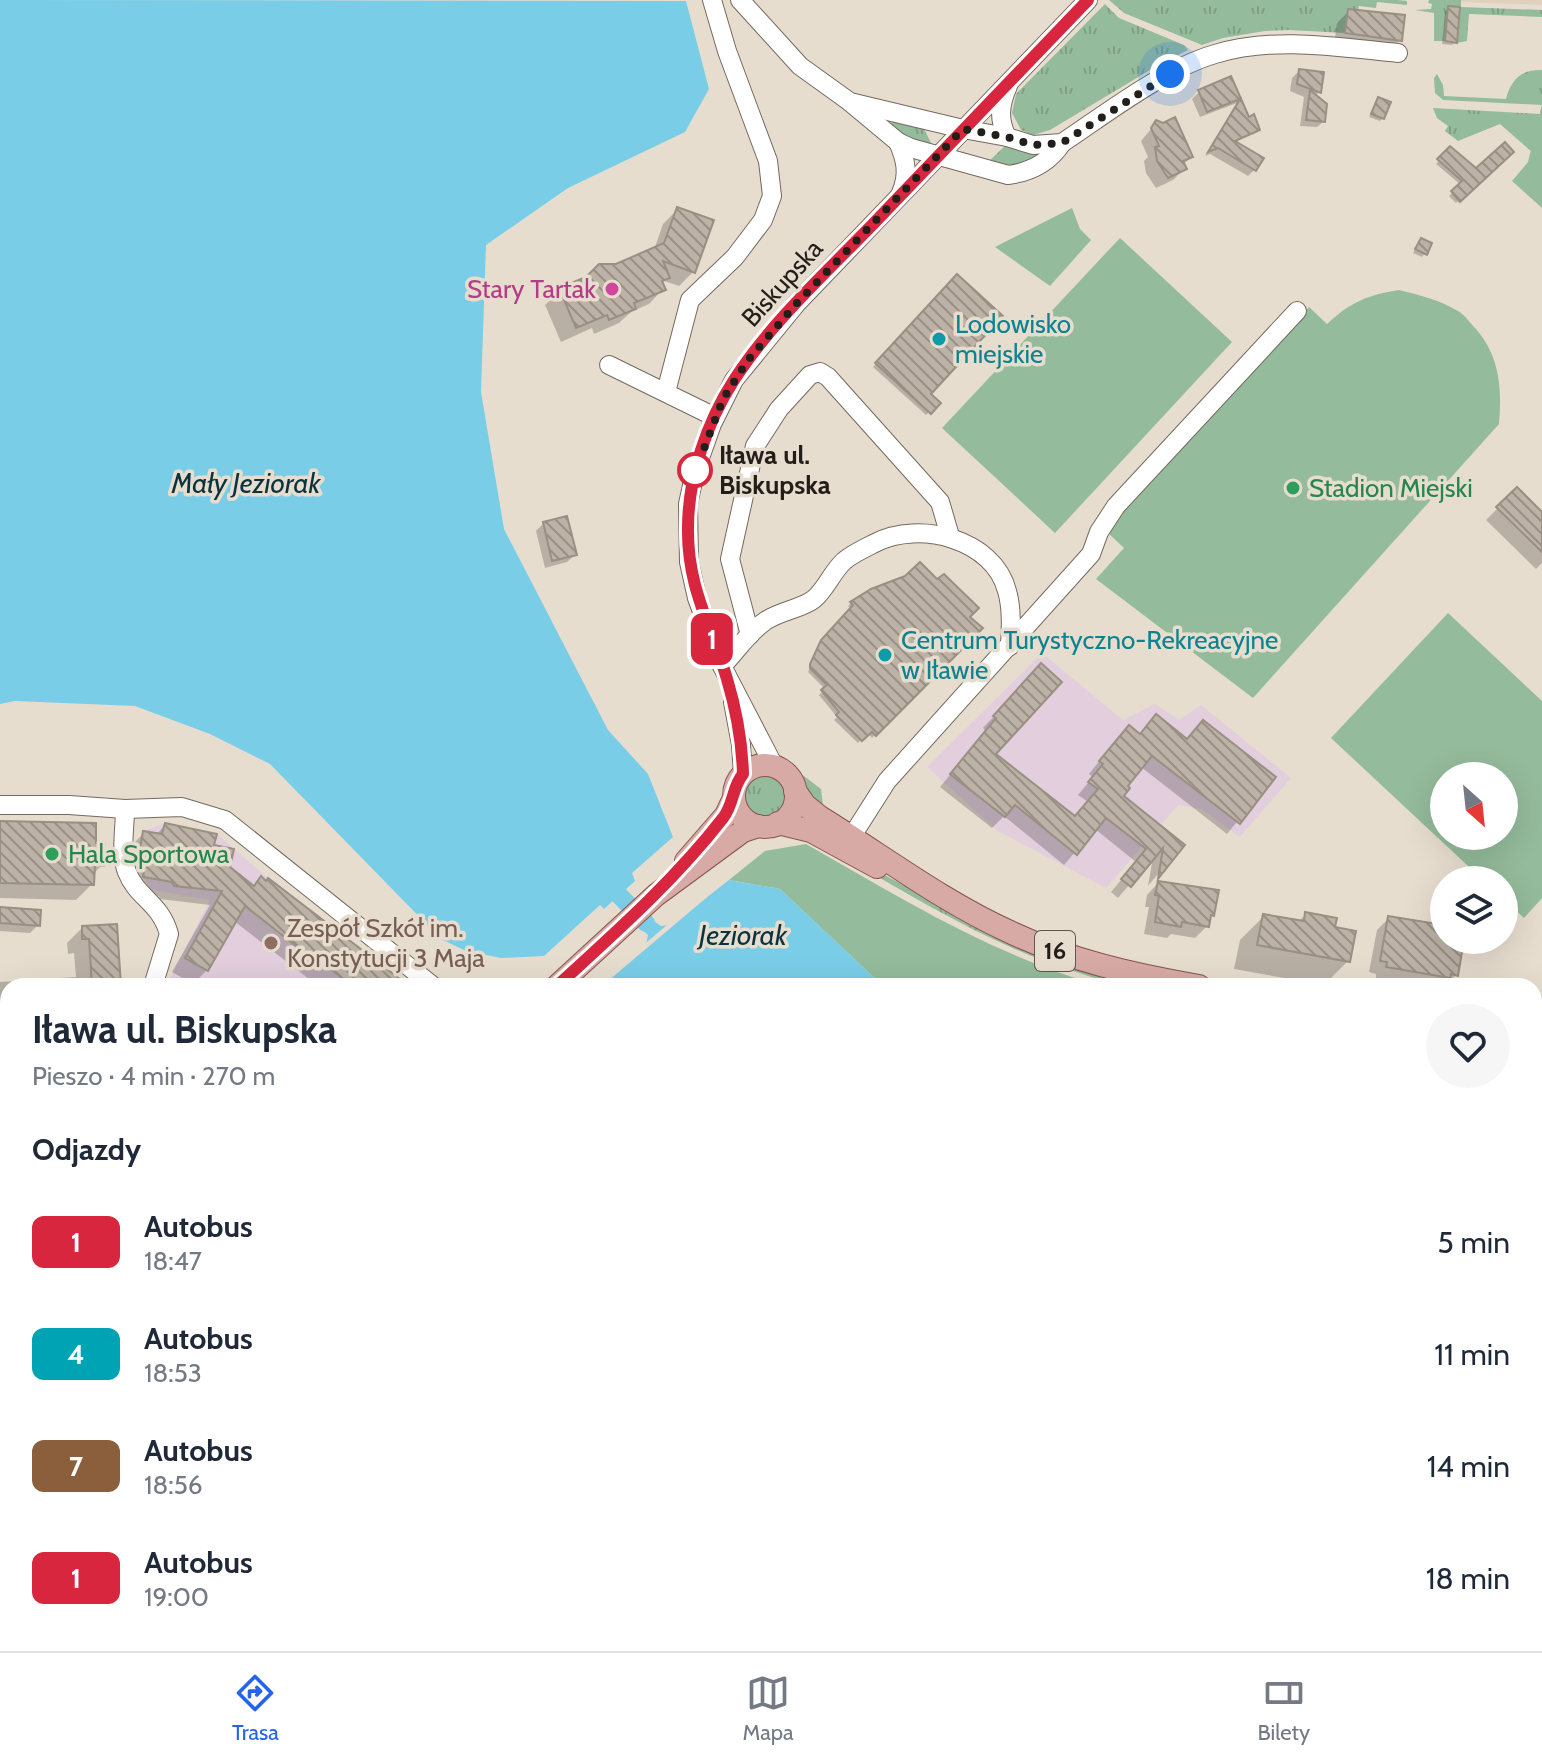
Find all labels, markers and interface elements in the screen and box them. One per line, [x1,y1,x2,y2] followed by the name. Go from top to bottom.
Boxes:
[1150,54,1190,94] your location
[735,232,830,333] street label: Biskupska
[467,273,596,305] place label: Stary Tartak
[603,280,621,298] marker: Stary Tartak
[955,308,1071,370] place label: Lodowisko miejskie
[930,330,948,348] marker: Lodowisko miejskie
[719,439,831,501] place label: Iława ul. Biskupska
[678,453,712,487] marker: Iława ul. Biskupska
[170,466,322,500] water label: Mały Jeziorak
[1309,472,1473,504] place label: Stadion Miejski
[1284,479,1302,497] marker: Stadion Miejski
[686,613,738,665] line badge: 1
[707,622,717,656] text: 1
[901,624,1278,686] place label: Centrum Turystyczno-Rekreacyjne w Iławie
[876,646,894,664] marker: Centrum Turystyczno-Rekreacyjne w Iławie
[1430,762,1518,850] north arrow
[1430,762,1518,954] map controls
[68,838,230,870] place label: Hala Sportowa
[43,845,61,863] marker: Hala Sportowa
[1430,866,1518,954] button: layers
[287,912,485,974] place label: Zespół Szkół im. Konstytucji 3 Maja
[696,918,788,952] water label: Jeziorak
[1035,931,1075,971] road number: 16
[262,934,280,952] marker: Zespół Szkół im. Konstytucji 3 Maja
[1426,1004,1510,1088] button: heart
[32,1006,337,1053] text: Iława ul. Biskupska
[32,1060,275,1092] text: Pieszo · 4 min · 270 m
[32,1131,141,1168] text: Odjazdy
[144,1208,253,1245] text: Autobus
[1438,1224,1510,1261] text: 5 min
[71,1225,81,1259] text: 1
[144,1245,202,1277] text: 18:47
[144,1320,253,1357] text: Autobus
[1434,1336,1510,1373] text: 11 min
[67,1337,85,1371] text: 4
[144,1357,202,1389] text: 18:53
[144,1432,253,1469] text: Autobus
[1427,1448,1510,1485] text: 14 min
[69,1449,83,1483] text: 7
[144,1469,202,1501] text: 18:56
[144,1544,253,1581] text: Autobus
[1426,1560,1510,1597] text: 18 min
[71,1561,81,1595] text: 1
[144,1581,209,1613] text: 19:00
[232,1671,279,1746] tab: Trasa
[743,1671,794,1746] tab: Mapa
[1258,1671,1310,1746] tab: Bilety

